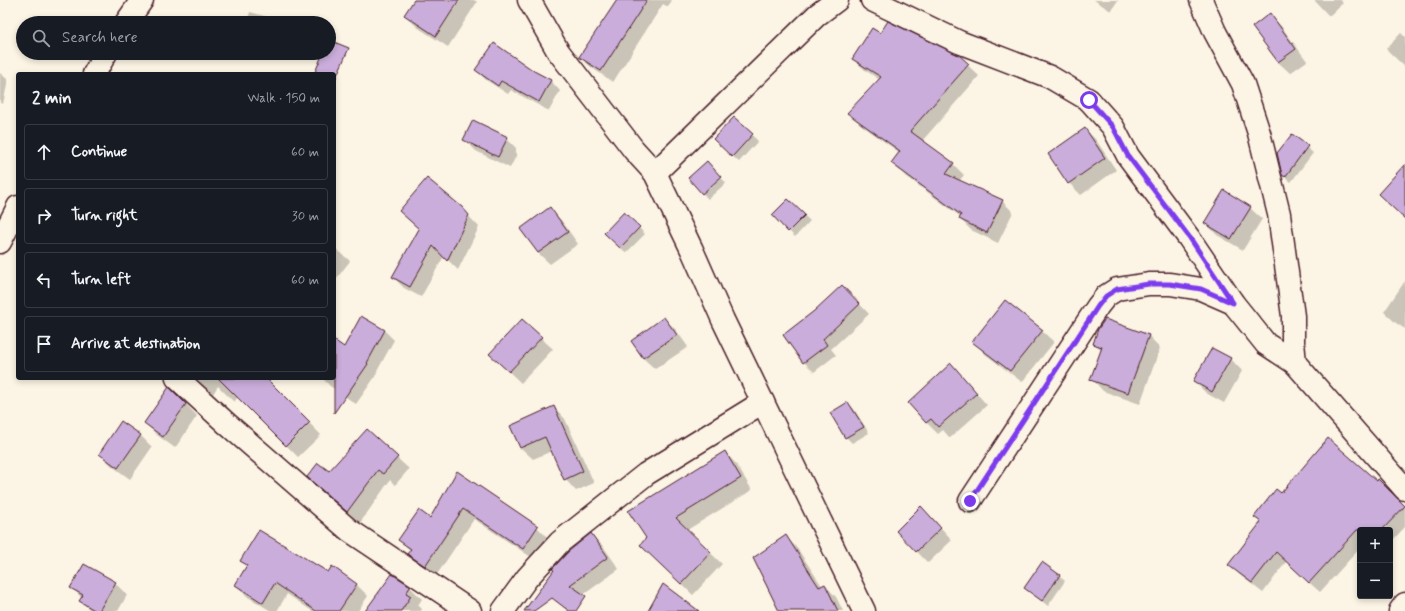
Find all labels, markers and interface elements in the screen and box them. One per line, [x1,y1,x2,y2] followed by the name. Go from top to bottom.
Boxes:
[16,16,336,60] search box
[30,27,52,49] icon: search
[62,28,138,48] text: Search here
[32,87,72,109] text: 2 min
[247,90,320,107] text: Walk · 150 m
[1080,91,1098,109] route start
[33,141,55,163] icon: ahead
[71,142,127,162] text: Continue
[291,144,319,161] text: 60 m
[33,205,55,227] icon: right
[71,206,138,226] text: Turn right
[292,208,319,225] text: 30 m
[33,269,55,291] icon: left
[71,270,131,290] text: Turn left
[291,272,319,289] text: 60 m
[33,333,55,355] icon: arrive
[71,334,200,354] text: Arrive at destination
[961,492,979,510] route end
[1357,527,1393,599] map controls
[1357,527,1393,563] button: +
[1357,563,1393,599] button: −

